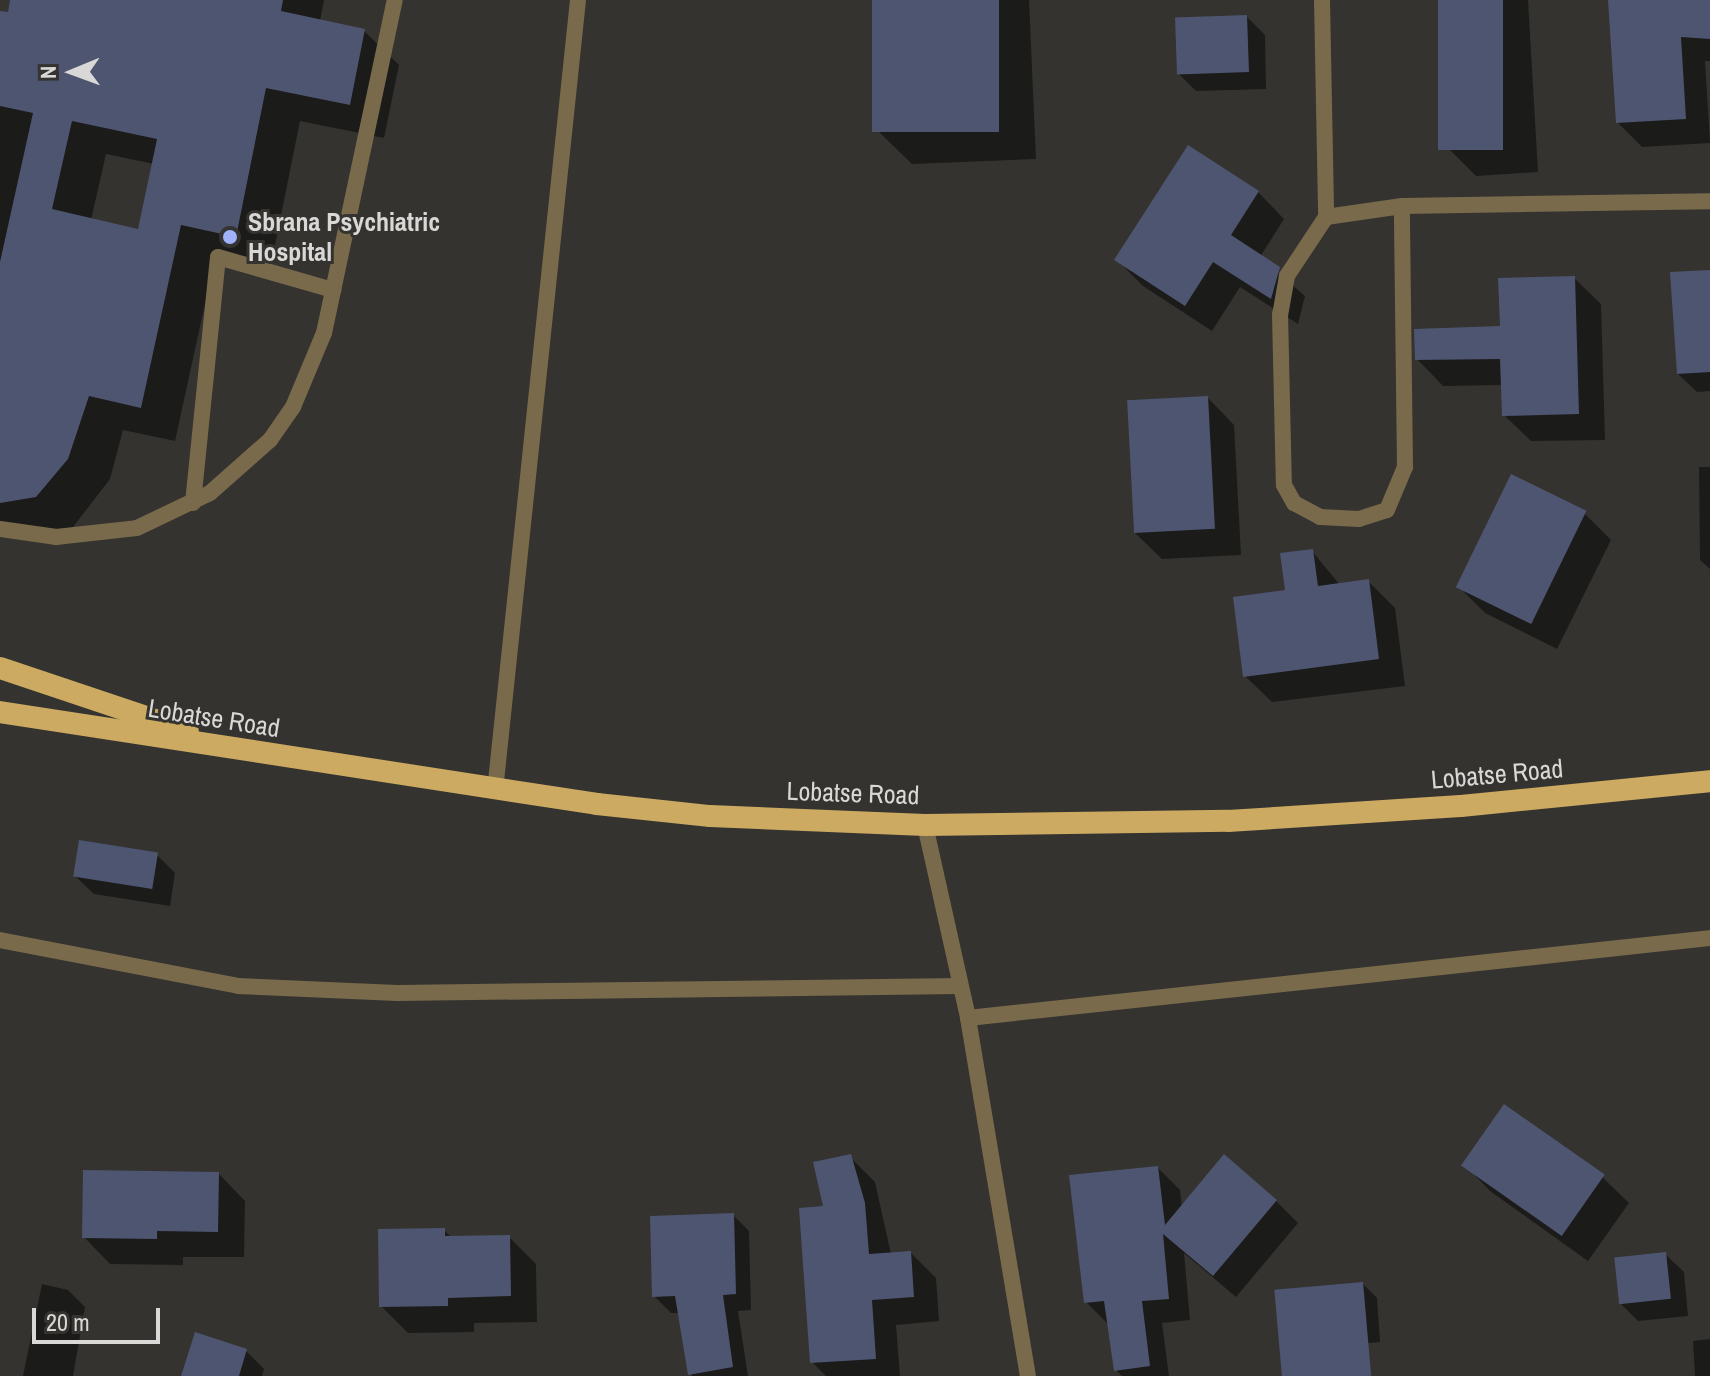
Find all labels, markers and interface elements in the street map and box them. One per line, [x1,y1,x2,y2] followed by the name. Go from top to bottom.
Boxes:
[32,32,112,112] north arrow
[33,66,63,79] text: N
[248,206,440,268] place label: Sbrana Psychiatric Hospital
[219,226,241,248] marker: Sbrana Psychiatric Hospital
[146,692,282,744] street label: Lobatse Road
[1430,753,1564,795] street label: Lobatse Road
[786,775,920,811] street label: Lobatse Road
[36,1292,164,1342] scale bar
[46,1306,90,1338] text: 20 m

